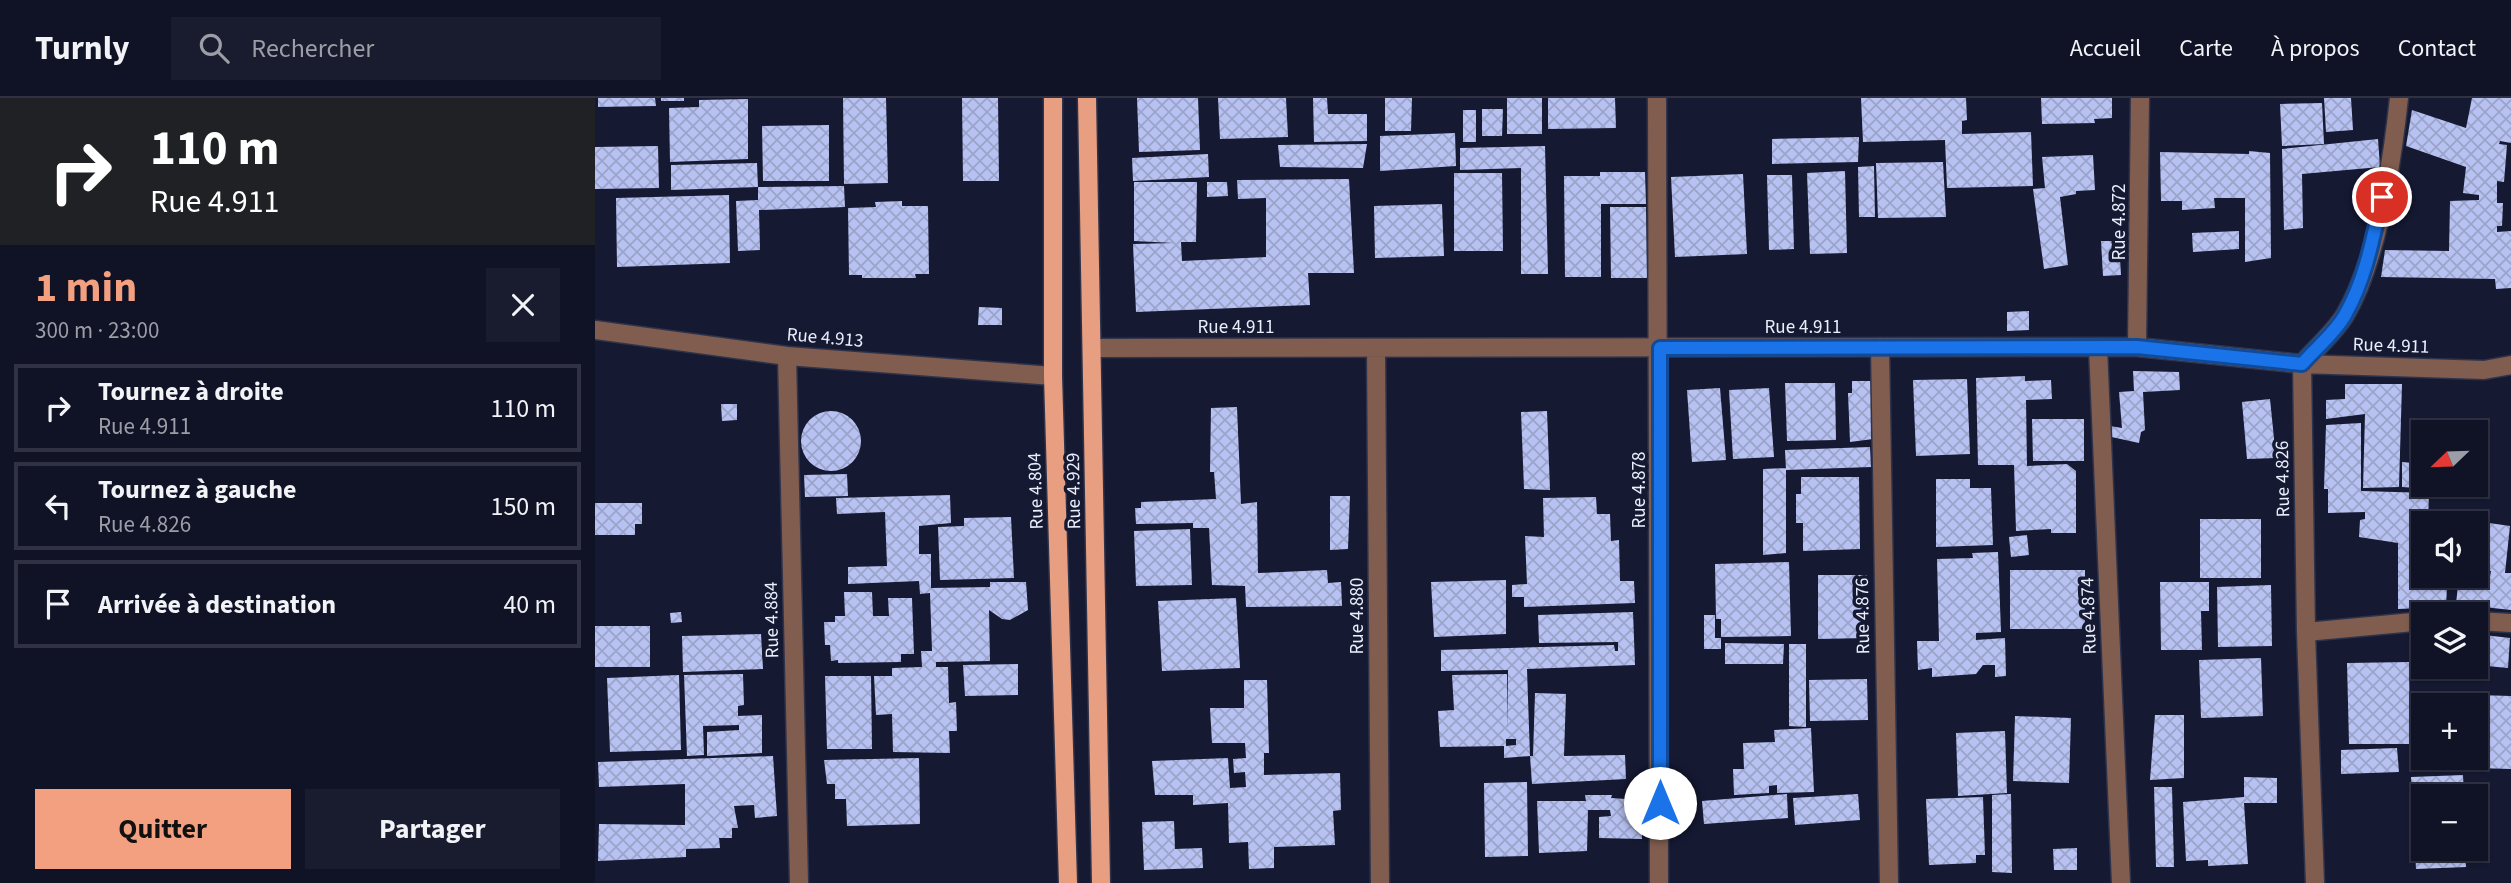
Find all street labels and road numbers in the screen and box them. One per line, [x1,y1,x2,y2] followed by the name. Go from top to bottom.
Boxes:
[2106,184,2133,260] street label: Rue 4.872
[1198,314,1274,341] street label: Rue 4.911
[1765,314,1841,341] street label: Rue 4.911
[786,321,864,355] street label: Rue 4.913
[2352,331,2430,361] street label: Rue 4.911
[2269,440,2297,518] street label: Rue 4.826
[1021,452,1051,530] street label: Rue 4.804
[1060,452,1088,530] street label: Rue 4.929
[1626,452,1653,528] street label: Rue 4.878
[1849,577,1877,655] street label: Rue 4.876
[2074,577,2104,655] street label: Rue 4.874
[1344,578,1371,654] street label: Rue 4.880
[758,581,786,659] street label: Rue 4.884

